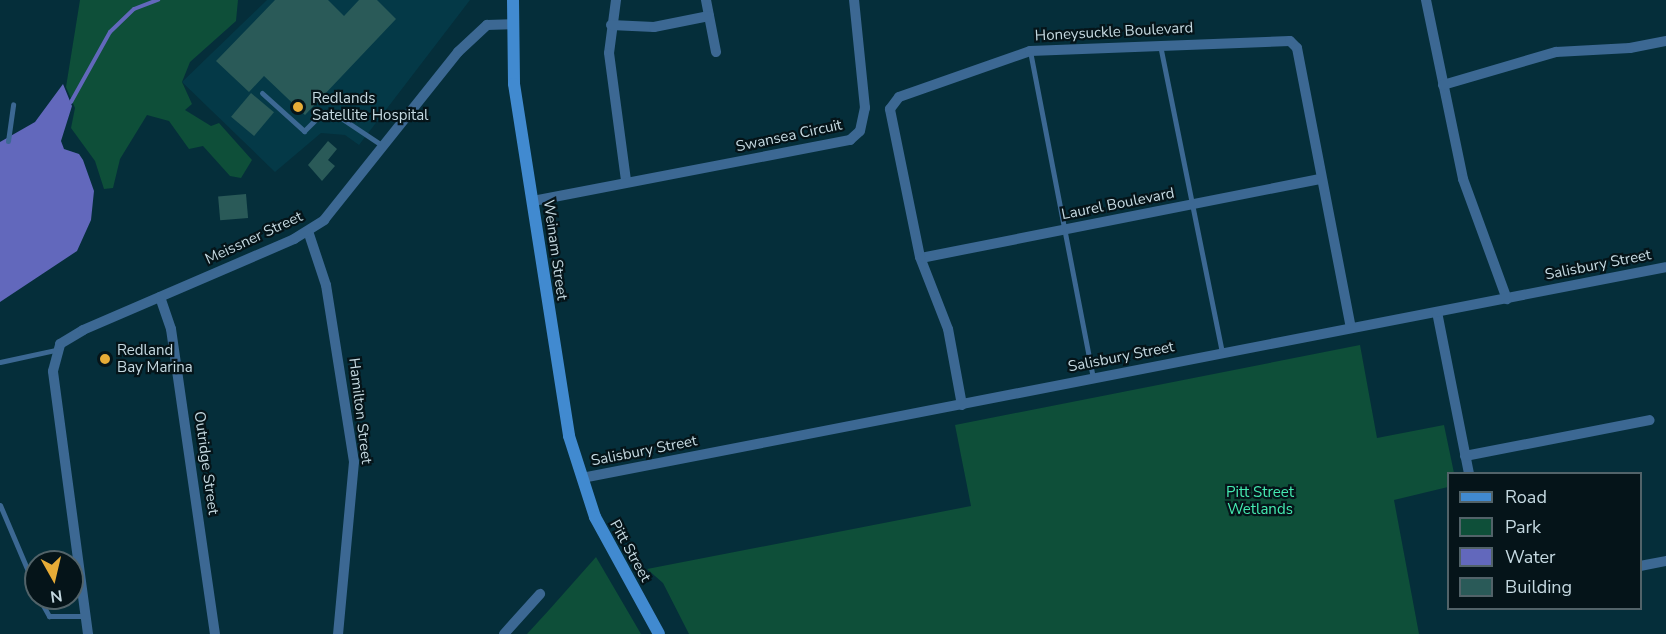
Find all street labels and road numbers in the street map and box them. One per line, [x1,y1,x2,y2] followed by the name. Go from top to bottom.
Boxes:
[1034,19,1194,45] street label: Honeysuckle Boulevard
[734,116,844,156] street label: Swansea Circuit
[1060,184,1176,224] street label: Laurel Boulevard
[539,199,571,301] street label: Weinam Street
[202,208,306,268] street label: Meissner Street
[1543,246,1653,284] street label: Salisbury Street
[1066,338,1176,376] street label: Salisbury Street
[345,357,375,465] street label: Hamilton Street
[190,410,222,516] street label: Outridge Street
[589,432,699,470] street label: Salisbury Street
[606,517,654,585] street label: Pitt Street

